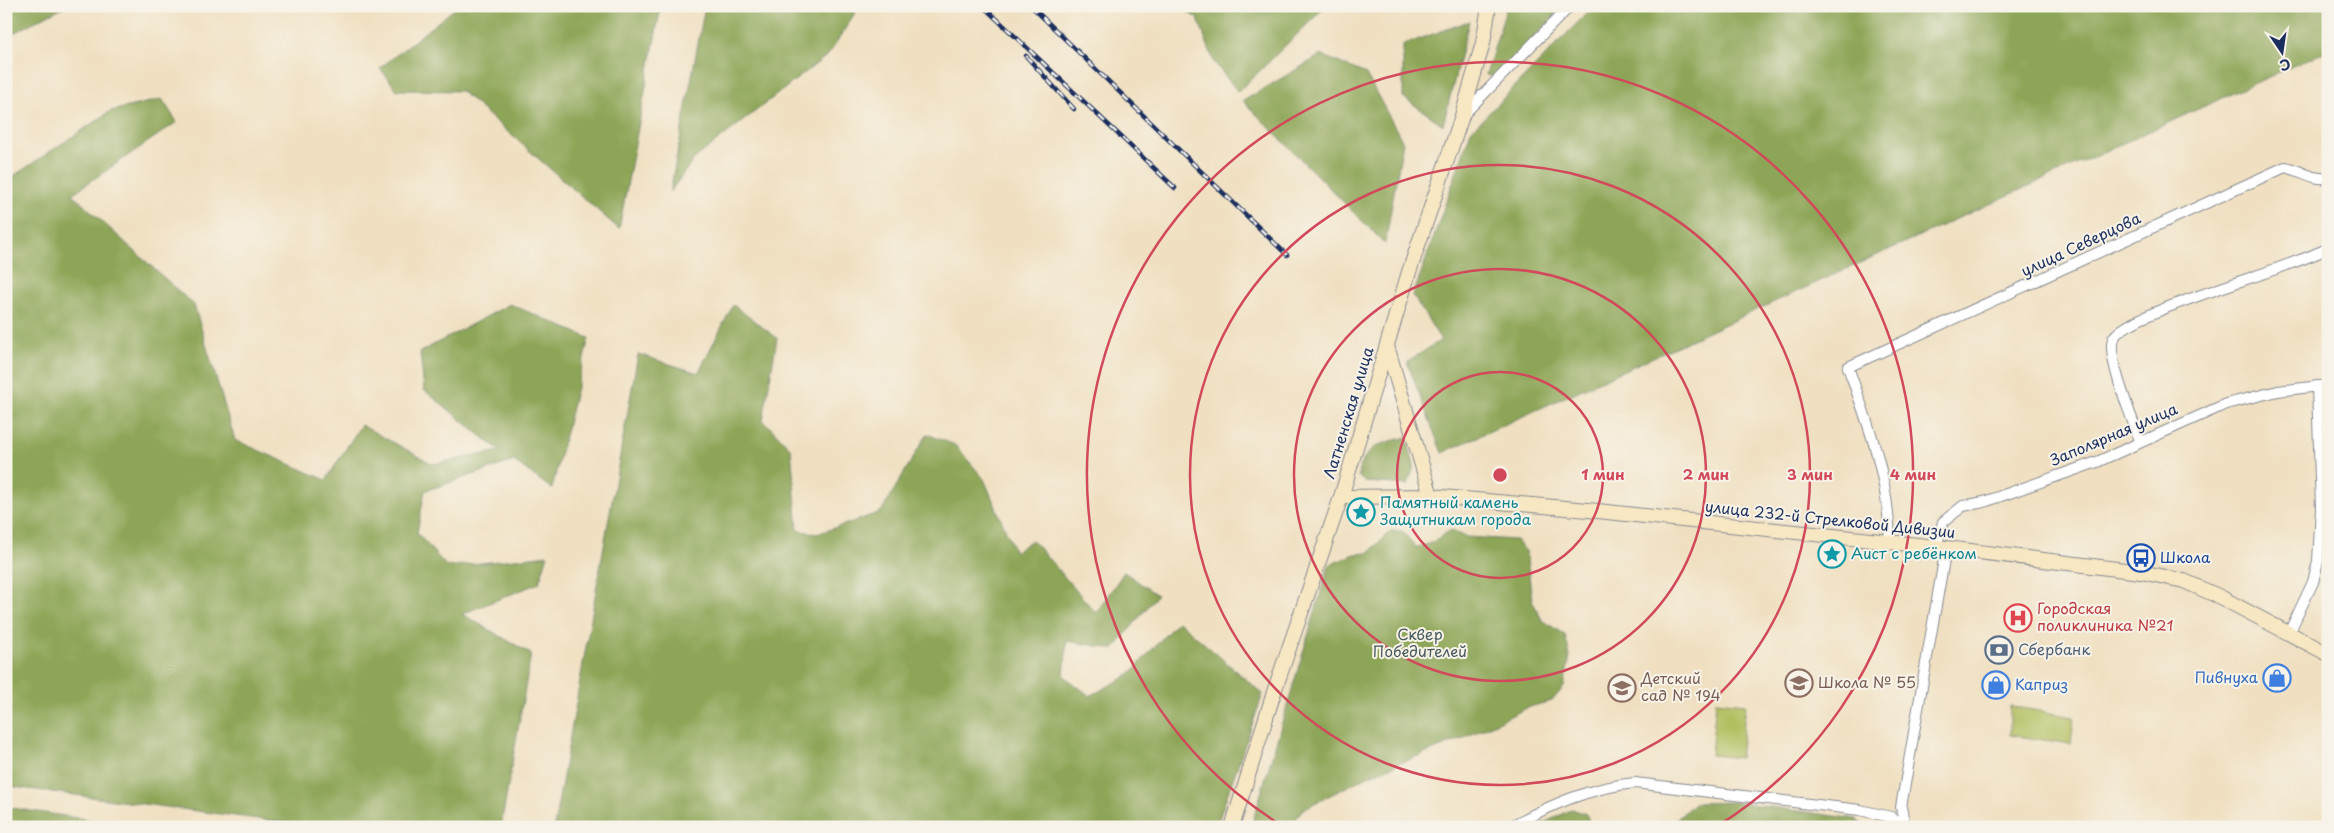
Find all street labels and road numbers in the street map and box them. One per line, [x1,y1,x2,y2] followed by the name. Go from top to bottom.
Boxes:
[2017,206,2145,281] street label: улица Северцова
[1317,343,1379,481] street label: Латненская улица
[2046,396,2181,471] street label: Заполярная улица
[1704,494,1956,543] street label: улица 232-й Стрелковой Дивизии

